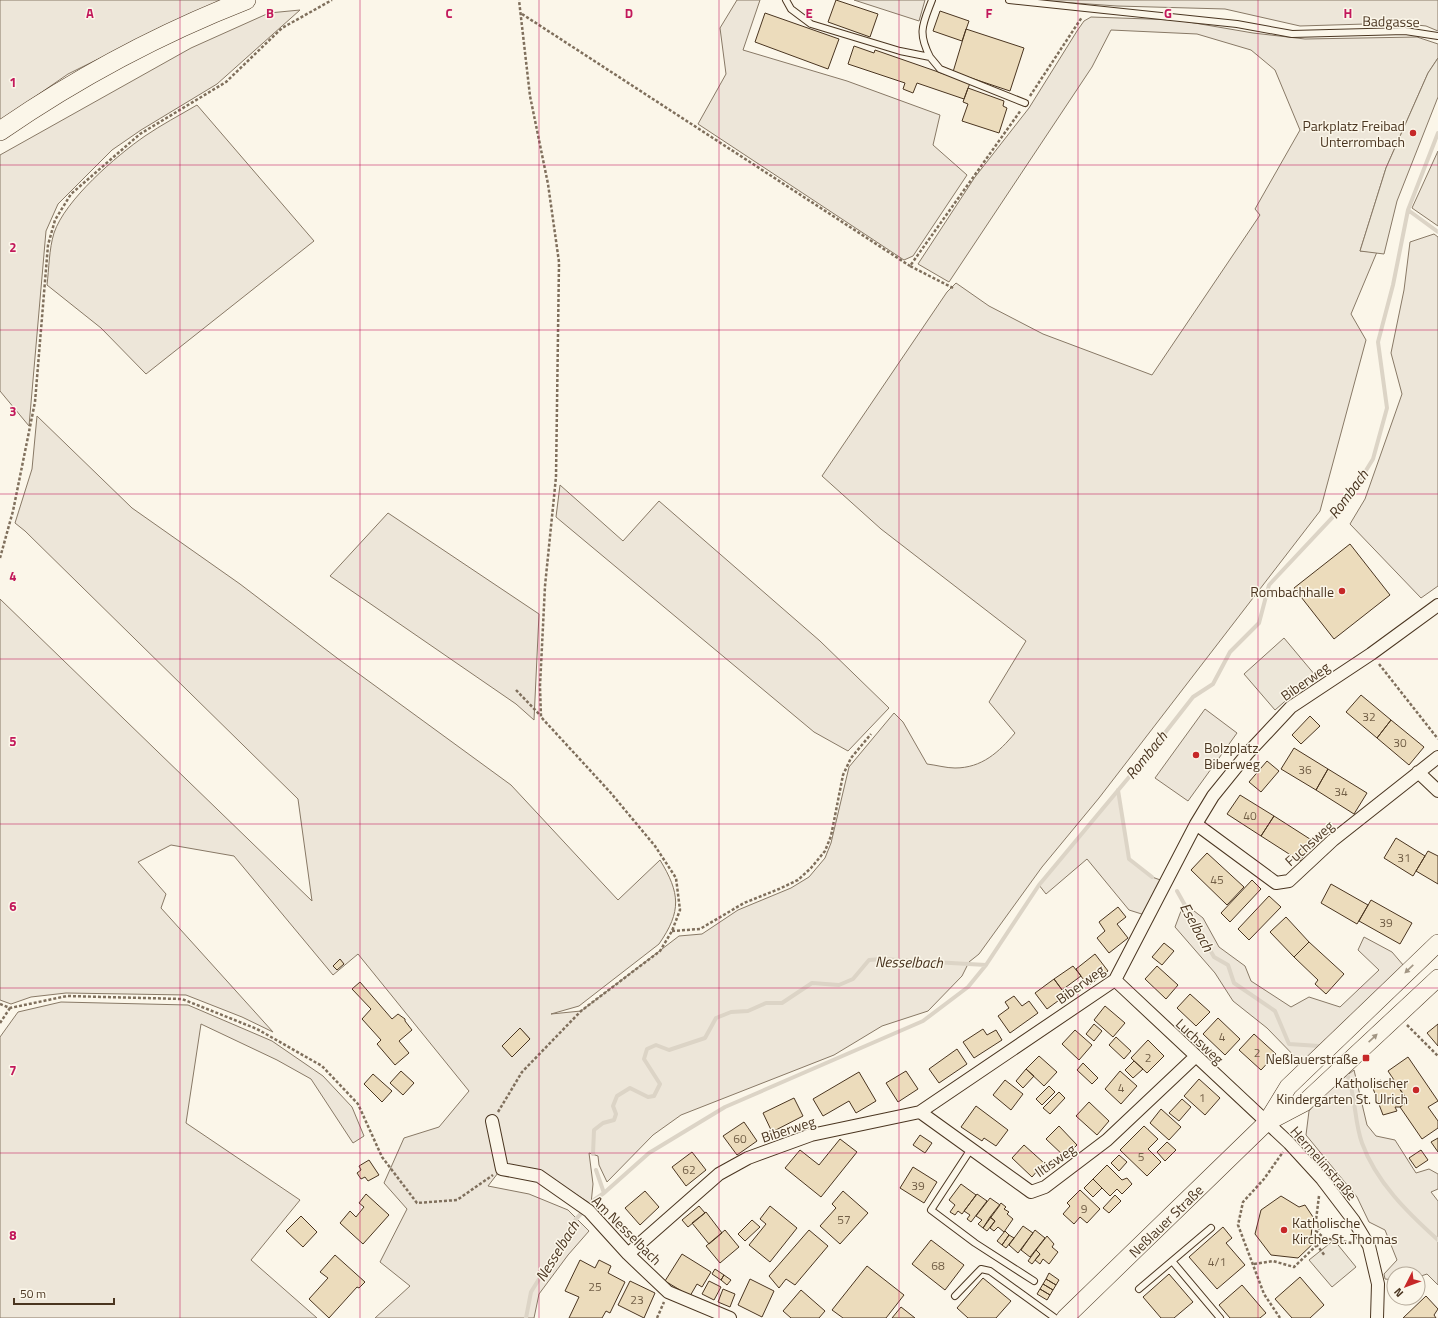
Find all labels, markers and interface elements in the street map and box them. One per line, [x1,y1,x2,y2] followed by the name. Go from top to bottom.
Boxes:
[86,3,94,23] text: A
[266,3,274,23] text: B
[445,3,453,23] text: C
[625,3,633,23] text: D
[805,3,813,23] text: E
[986,3,993,23] text: F
[1164,3,1172,23] text: G
[1344,3,1352,23] text: H
[1362,10,1420,32] street label: Badgasse
[9,72,17,92] text: 1
[1303,115,1405,152] place label: Parkplatz Freibad Unterrombach
[1408,128,1418,138] marker: Parkplatz Freibad Unterrombach
[9,237,17,257] text: 2
[9,401,17,421] text: 3
[1322,464,1374,523] water label: Rombach
[9,566,17,586] text: 4
[1250,581,1334,602] place label: Rombachhalle
[1337,586,1347,596] marker: Rombachhalle
[1276,656,1334,706] street label: Biberweg
[1362,707,1376,726] house number: 32
[1119,726,1173,784] water label: Rombach
[9,731,17,751] text: 5
[1393,733,1407,752] house number: 30
[1204,737,1260,774] place label: Bolzplatz Biberweg
[1191,750,1201,760] marker: Bolzplatz Biberweg
[1298,760,1312,779] house number: 36
[1334,782,1348,801] house number: 34
[1243,806,1257,825] house number: 40
[1280,815,1338,871] street label: Fuchsweg
[1397,848,1411,867] house number: 31
[1210,870,1224,889] house number: 45
[9,896,17,916] text: 6
[1174,898,1220,956] water label: Eselbach
[1379,913,1393,932] house number: 39
[875,950,944,974] water label: Nesselbach
[1051,959,1109,1009] street label: Biberweg
[1404,965,1414,974] one-way arrow
[1171,1013,1229,1069] street label: Luchsweg
[1219,1027,1226,1046] house number: 4
[1368,1034,1377,1043] one-way arrow
[1254,1043,1260,1062] house number: 2
[1145,1048,1151,1067] house number: 2
[1266,1048,1358,1069] place label: Neßlauerstraße
[1361,1053,1371,1063] marker: Neßlauerstraße
[9,1060,17,1080] text: 7
[1276,1072,1408,1109] place label: Katholischer Kindergarten St. Ulrich
[1118,1078,1125,1097] house number: 4
[1411,1085,1421,1095] marker: Katholischer Kindergarten St. Ulrich
[1199,1088,1205,1107] house number: 1
[758,1110,818,1148] street label: Biberweg
[1286,1121,1362,1205] street label: Hermelinstraße
[733,1129,747,1148] house number: 60
[1030,1138,1080,1182] street label: Iltisweg
[1138,1147,1145,1166] house number: 5
[682,1160,696,1179] house number: 62
[911,1176,925,1195] house number: 39
[1123,1179,1207,1262] street label: Neßlauer Straße
[587,1190,667,1270] street label: Am Nesselbach
[1081,1199,1088,1218] house number: 9
[837,1210,851,1229] house number: 57
[1292,1212,1398,1249] place label: Katholische Kirche St. Thomas
[529,1216,585,1286] water label: Nesselbach
[9,1225,17,1245] text: 8
[1279,1225,1289,1235] marker: Katholische Kirche St. Thomas
[1208,1252,1226,1271] house number: 4/1
[931,1256,945,1275] house number: 68
[1386,1266,1426,1306] north arrow
[588,1277,602,1296] house number: 25
[14,1280,114,1306] scale bar
[20,1284,46,1303] text: 50 m
[1390,1285,1407,1301] text: N
[630,1290,644,1309] house number: 23

